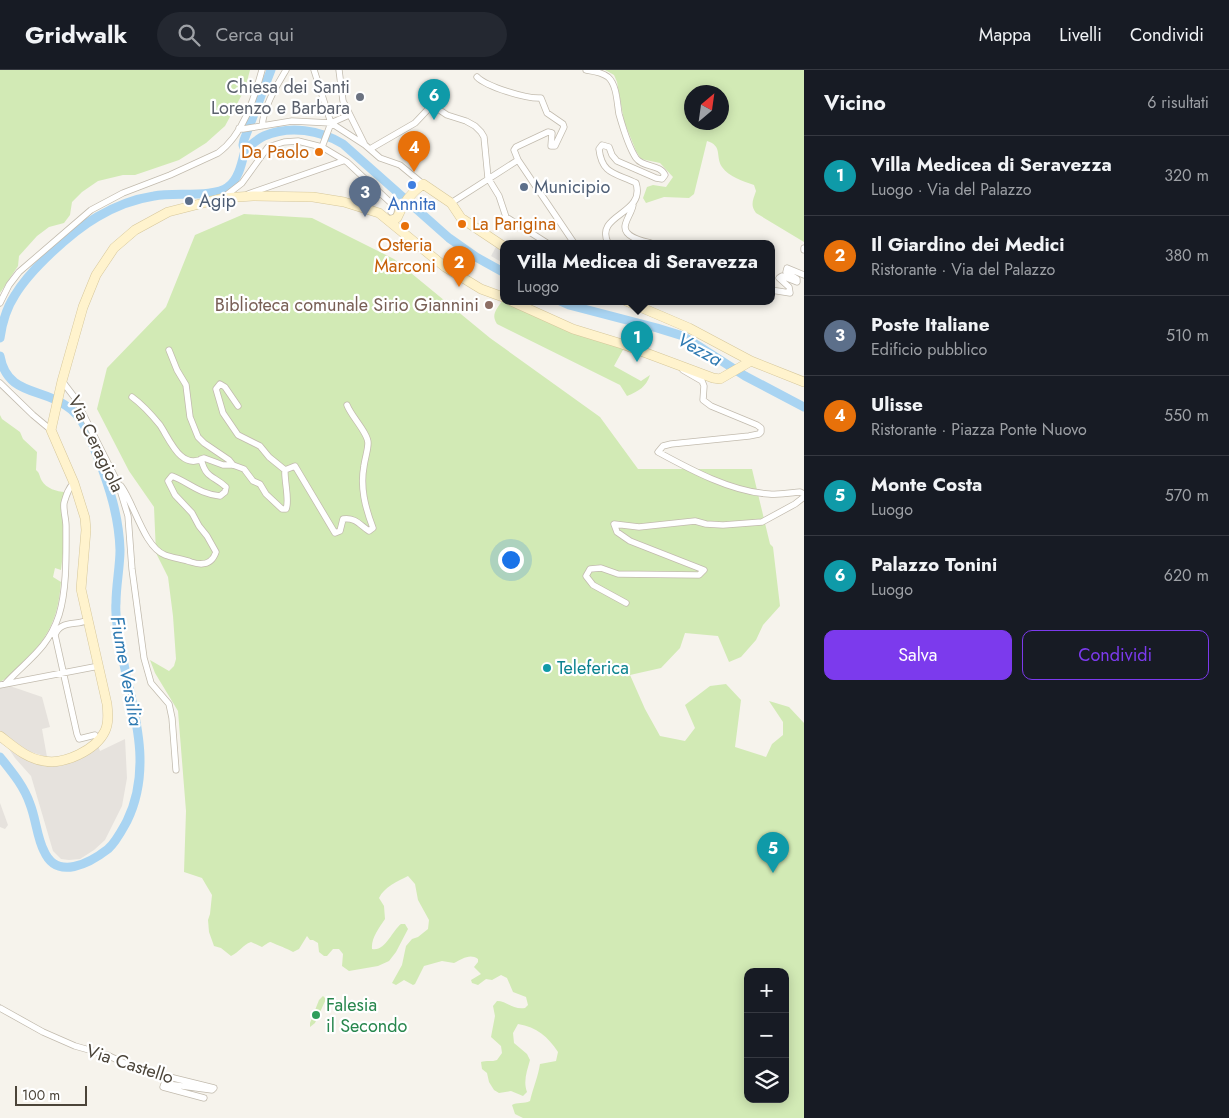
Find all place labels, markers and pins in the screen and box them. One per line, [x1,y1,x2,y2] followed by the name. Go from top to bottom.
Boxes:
[211,74,350,121] place label: Chiesa dei Santi Lorenzo e Barbara
[418,79,450,120] pin: 6
[354,91,366,103] marker: Chiesa dei Santi Lorenzo e Barbara
[398,131,430,172] pin: 4
[241,139,309,165] place label: Da Paolo
[313,146,325,158] marker: Da Paolo
[534,174,610,200] place label: Municipio
[349,176,381,217] pin: 3
[406,179,418,191] marker: Annita
[518,181,530,193] marker: Municipio
[199,188,236,214] place label: Agip
[388,191,436,217] place label: Annita
[183,195,195,207] marker: Agip
[472,211,556,237] place label: La Parigina
[456,218,468,230] marker: La Parigina
[399,220,411,232] marker: Osteria Marconi
[374,232,436,279] place label: Osteria Marconi
[443,246,475,287] pin: 2
[215,292,479,318] place label: Biblioteca comunale Sirio Giannini
[483,299,495,311] marker: Biblioteca comunale Sirio Giannini
[621,321,653,362] pin: 1
[557,655,629,681] place label: Teleferica
[541,662,553,674] marker: Teleferica
[757,832,789,873] pin: 5
[326,992,407,1039] place label: Falesia il Secondo
[310,1009,322,1021] marker: Falesia il Secondo

